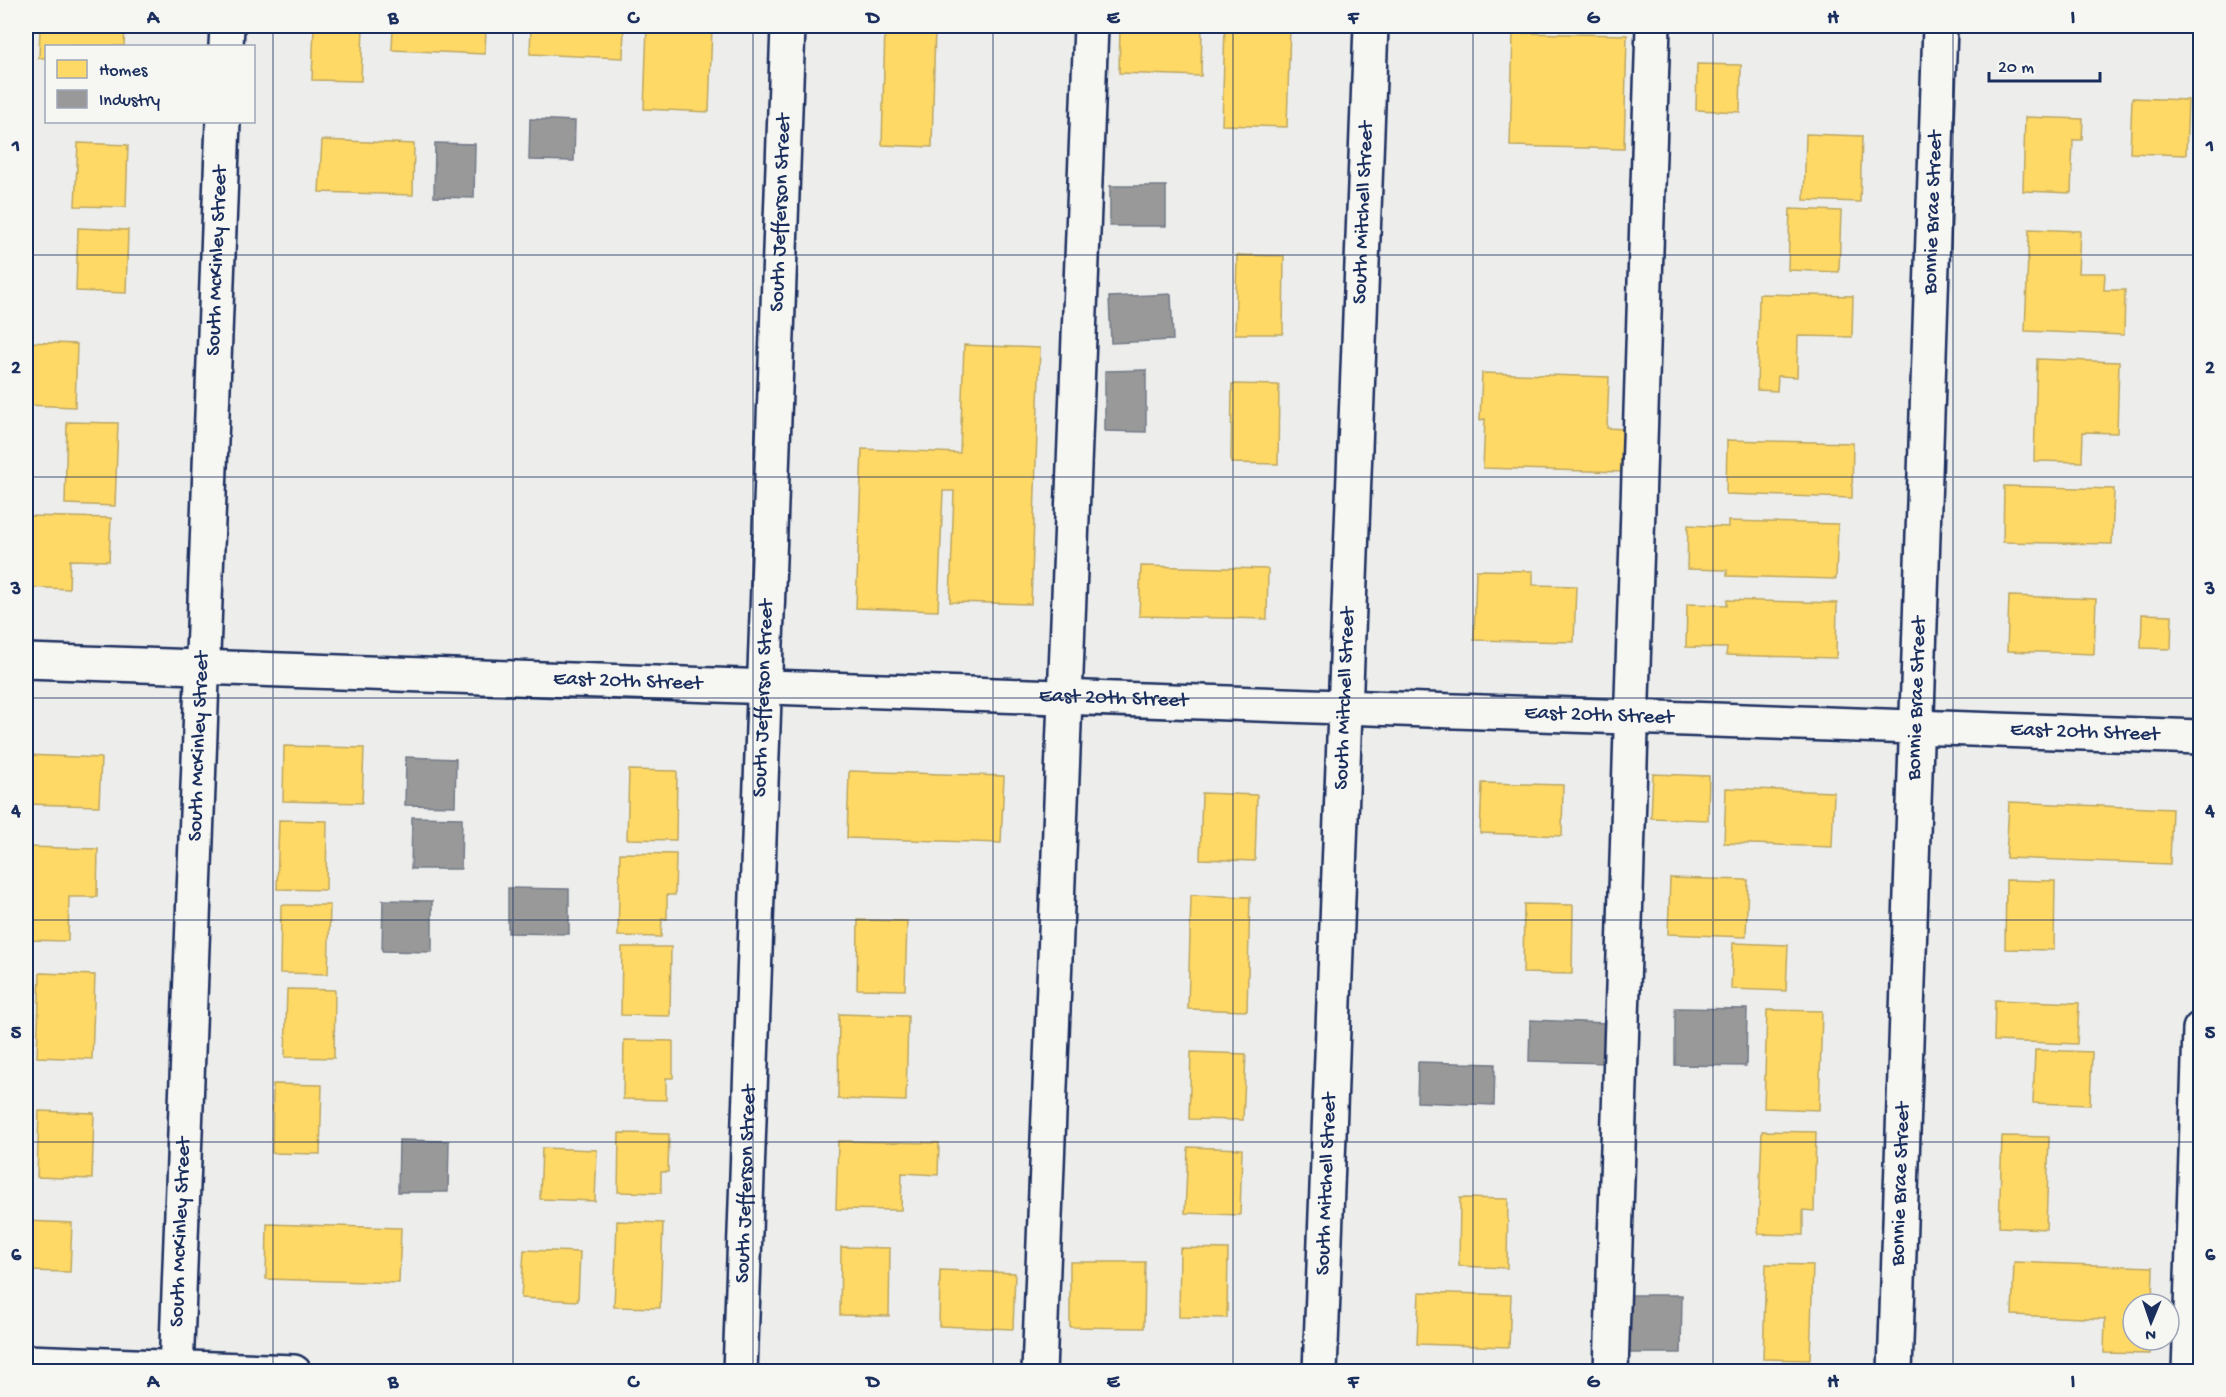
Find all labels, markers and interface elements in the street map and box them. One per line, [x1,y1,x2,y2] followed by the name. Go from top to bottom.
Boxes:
[146,8,161,31] text: A
[387,8,399,31] text: B
[627,8,641,31] text: C
[864,8,880,31] text: D
[1107,8,1121,31] text: E
[1347,8,1360,31] text: F
[1587,8,1601,31] text: G
[1827,8,1839,31] text: H
[2071,8,2076,31] text: I
[45,45,255,123] legend
[1989,45,2100,83] scale bar
[1998,58,2034,79] text: 20 m
[99,61,149,82] text: Homes
[99,91,160,112] text: Industry
[765,111,797,312] street label: South Jefferson Street
[1348,119,1380,305] street label: South Mitchell Street
[1918,128,1949,296] street label: Bonnie Brae Street
[11,136,20,159] text: 1
[2205,136,2214,159] text: 1
[202,163,234,356] street label: South McKinley Street
[11,358,21,381] text: 2
[2205,358,2215,381] text: 2
[10,579,21,602] text: 3
[2204,579,2215,602] text: 3
[748,597,780,798] street label: South Jefferson Street
[1330,604,1362,790] street label: South Mitchell Street
[1902,614,1933,782] street label: Bonnie Brae Street
[183,649,216,842] street label: South McKinley Street
[553,667,705,697] street label: East 20th Street
[1038,684,1191,714] street label: East 20th Street
[1524,701,1676,731] street label: East 20th Street
[2010,718,2162,748] street label: East 20th Street
[10,801,21,824] text: 4
[2204,801,2215,824] text: 4
[11,1023,22,1046] text: 5
[2205,1023,2216,1046] text: 5
[731,1082,763,1284] street label: South Jefferson Street
[1311,1090,1343,1276] street label: South Mitchell Street
[1886,1099,1917,1267] street label: Bonnie Brae Street
[165,1134,197,1328] street label: South McKinley Street
[11,1245,22,1268] text: 6
[2205,1245,2216,1268] text: 6
[2121,1292,2181,1352] north arrow
[2144,1324,2156,1343] text: N
[146,1372,161,1395] text: A
[387,1372,399,1395] text: B
[627,1372,641,1395] text: C
[864,1372,880,1395] text: D
[1107,1372,1121,1395] text: E
[1347,1372,1360,1395] text: F
[1587,1372,1601,1395] text: G
[1827,1372,1839,1395] text: H
[2071,1372,2076,1395] text: I

